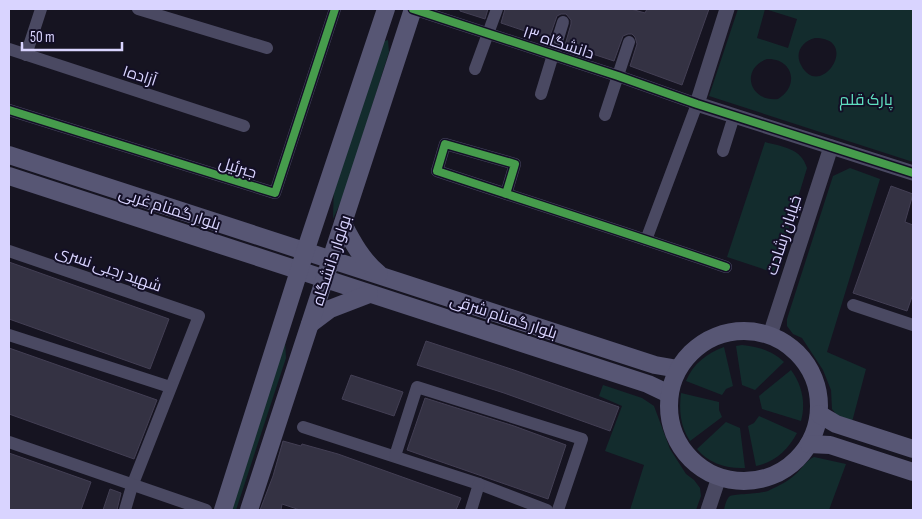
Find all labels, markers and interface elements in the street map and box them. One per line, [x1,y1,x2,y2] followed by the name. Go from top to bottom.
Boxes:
[22,20,122,52] scale bar
[521,23,597,64] street label: دانشگاه ۱۳
[30,28,55,47] text: 50 m
[120,62,160,91] street label: آزاده۱
[839,91,893,111] park label: پارک قلم
[216,154,259,183] street label: جبرئیل
[116,184,223,236] street label: بلوار گمنام غربی
[763,193,806,278] street label: خیابان رشادت
[309,213,356,308] street label: بولوار دانشگاه
[53,242,164,296] street label: شهید رجبی نسری
[447,291,560,345] street label: بلوار گمنام شرقی

